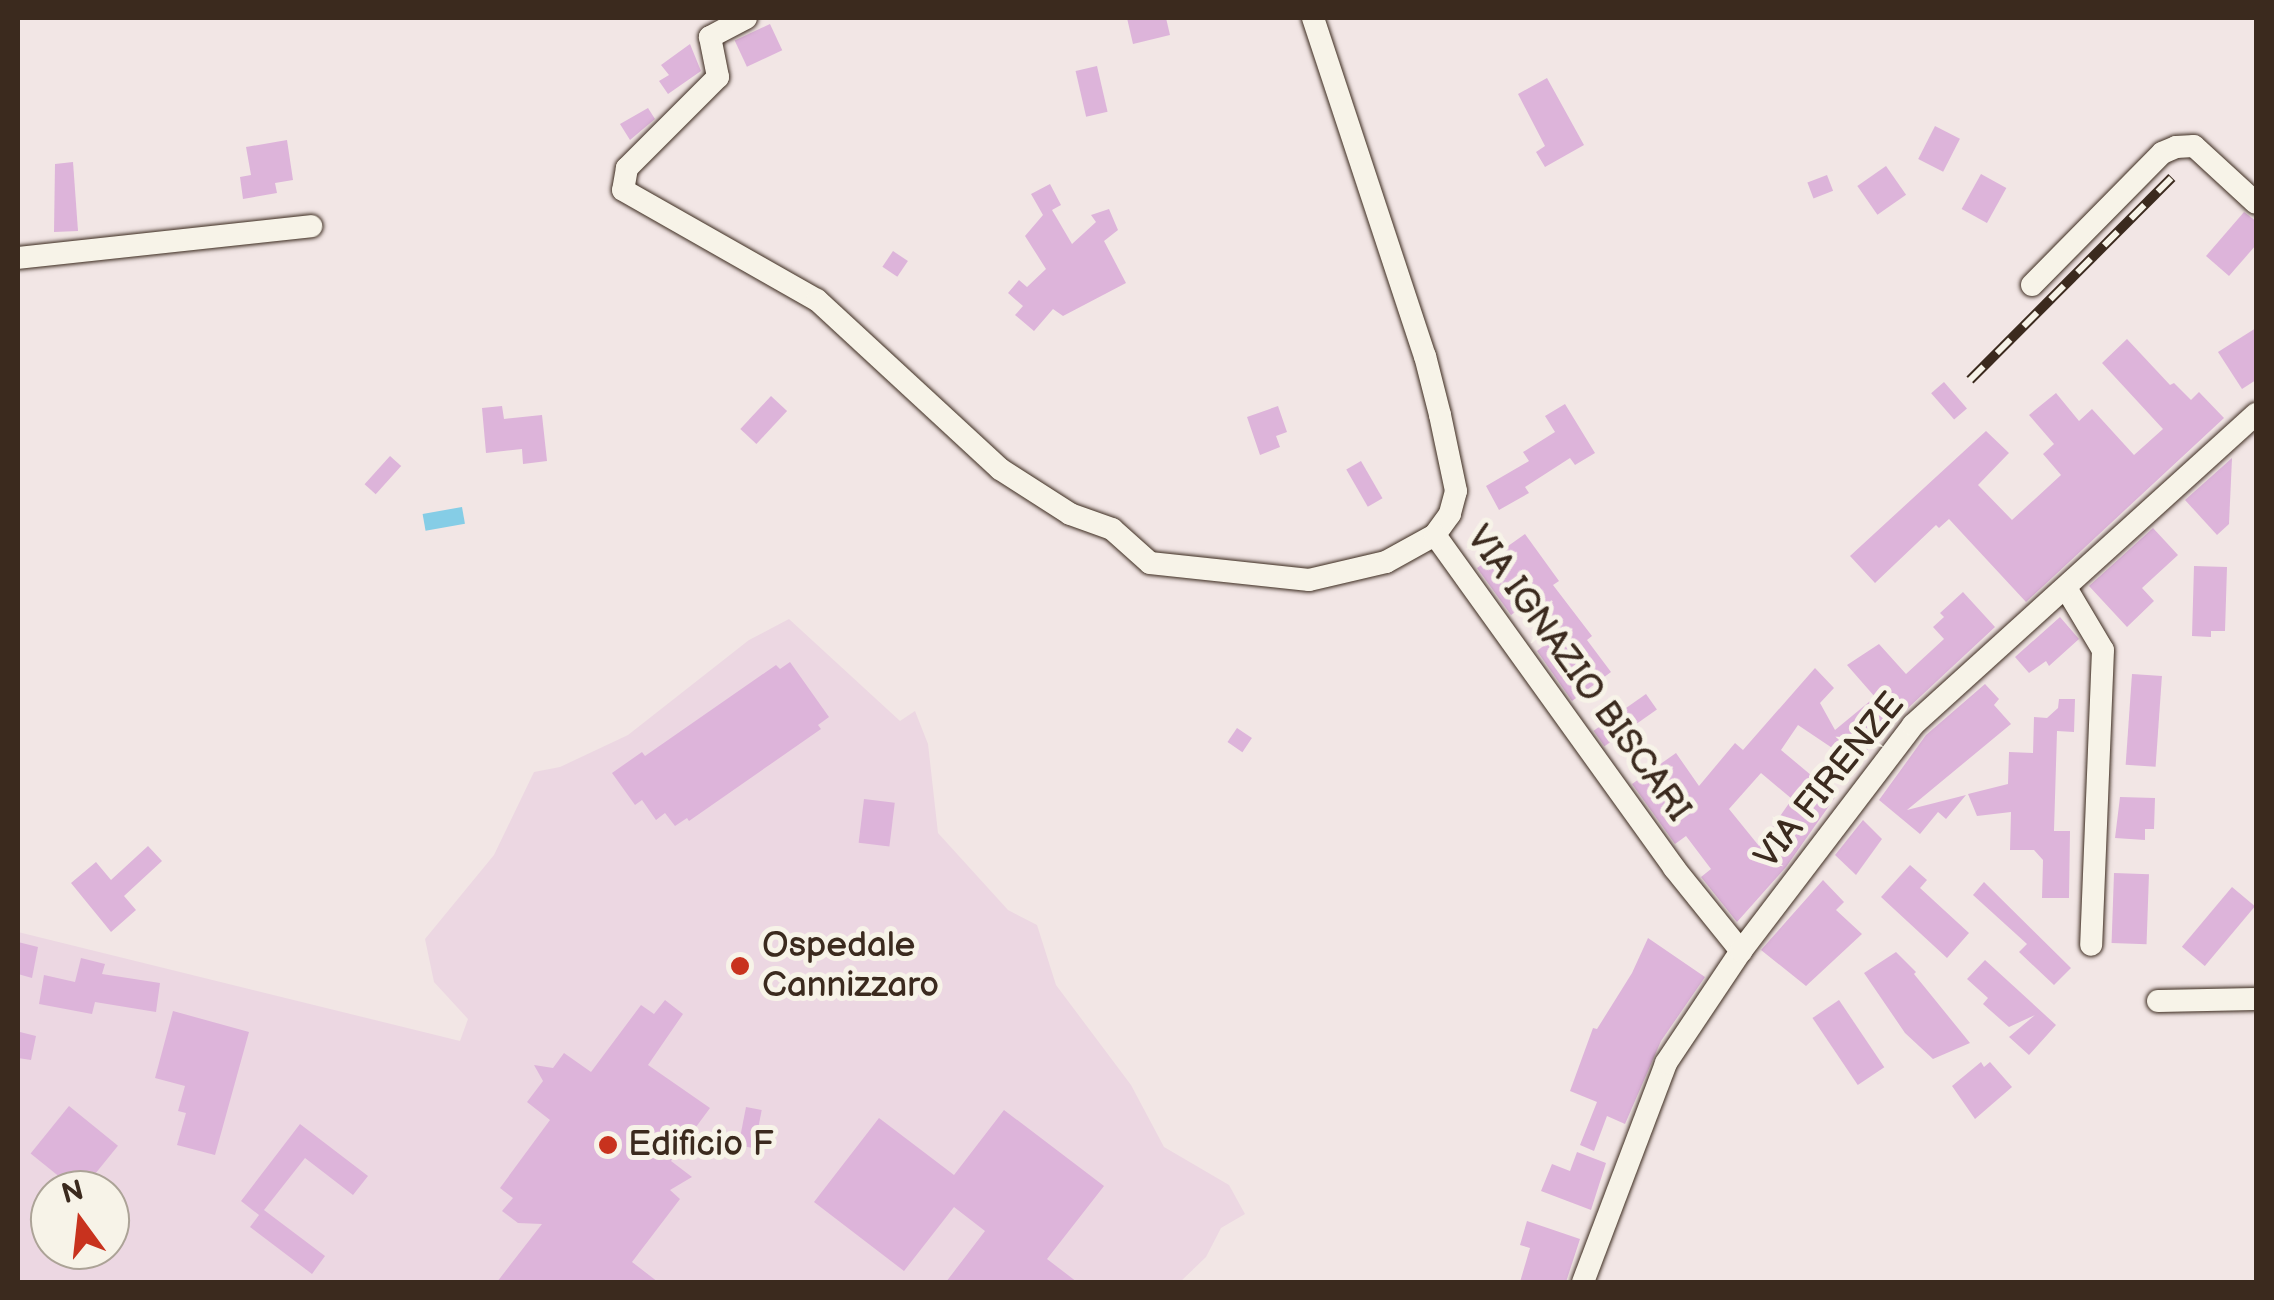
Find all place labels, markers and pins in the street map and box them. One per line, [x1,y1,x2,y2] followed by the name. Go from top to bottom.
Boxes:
[762,925,939,1007] place label: Ospedale Cannizzaro
[727,953,753,979] marker: Ospedale Cannizzaro
[628,1124,773,1166] place label: Edificio F
[597,1134,619,1156] marker: Edificio F

